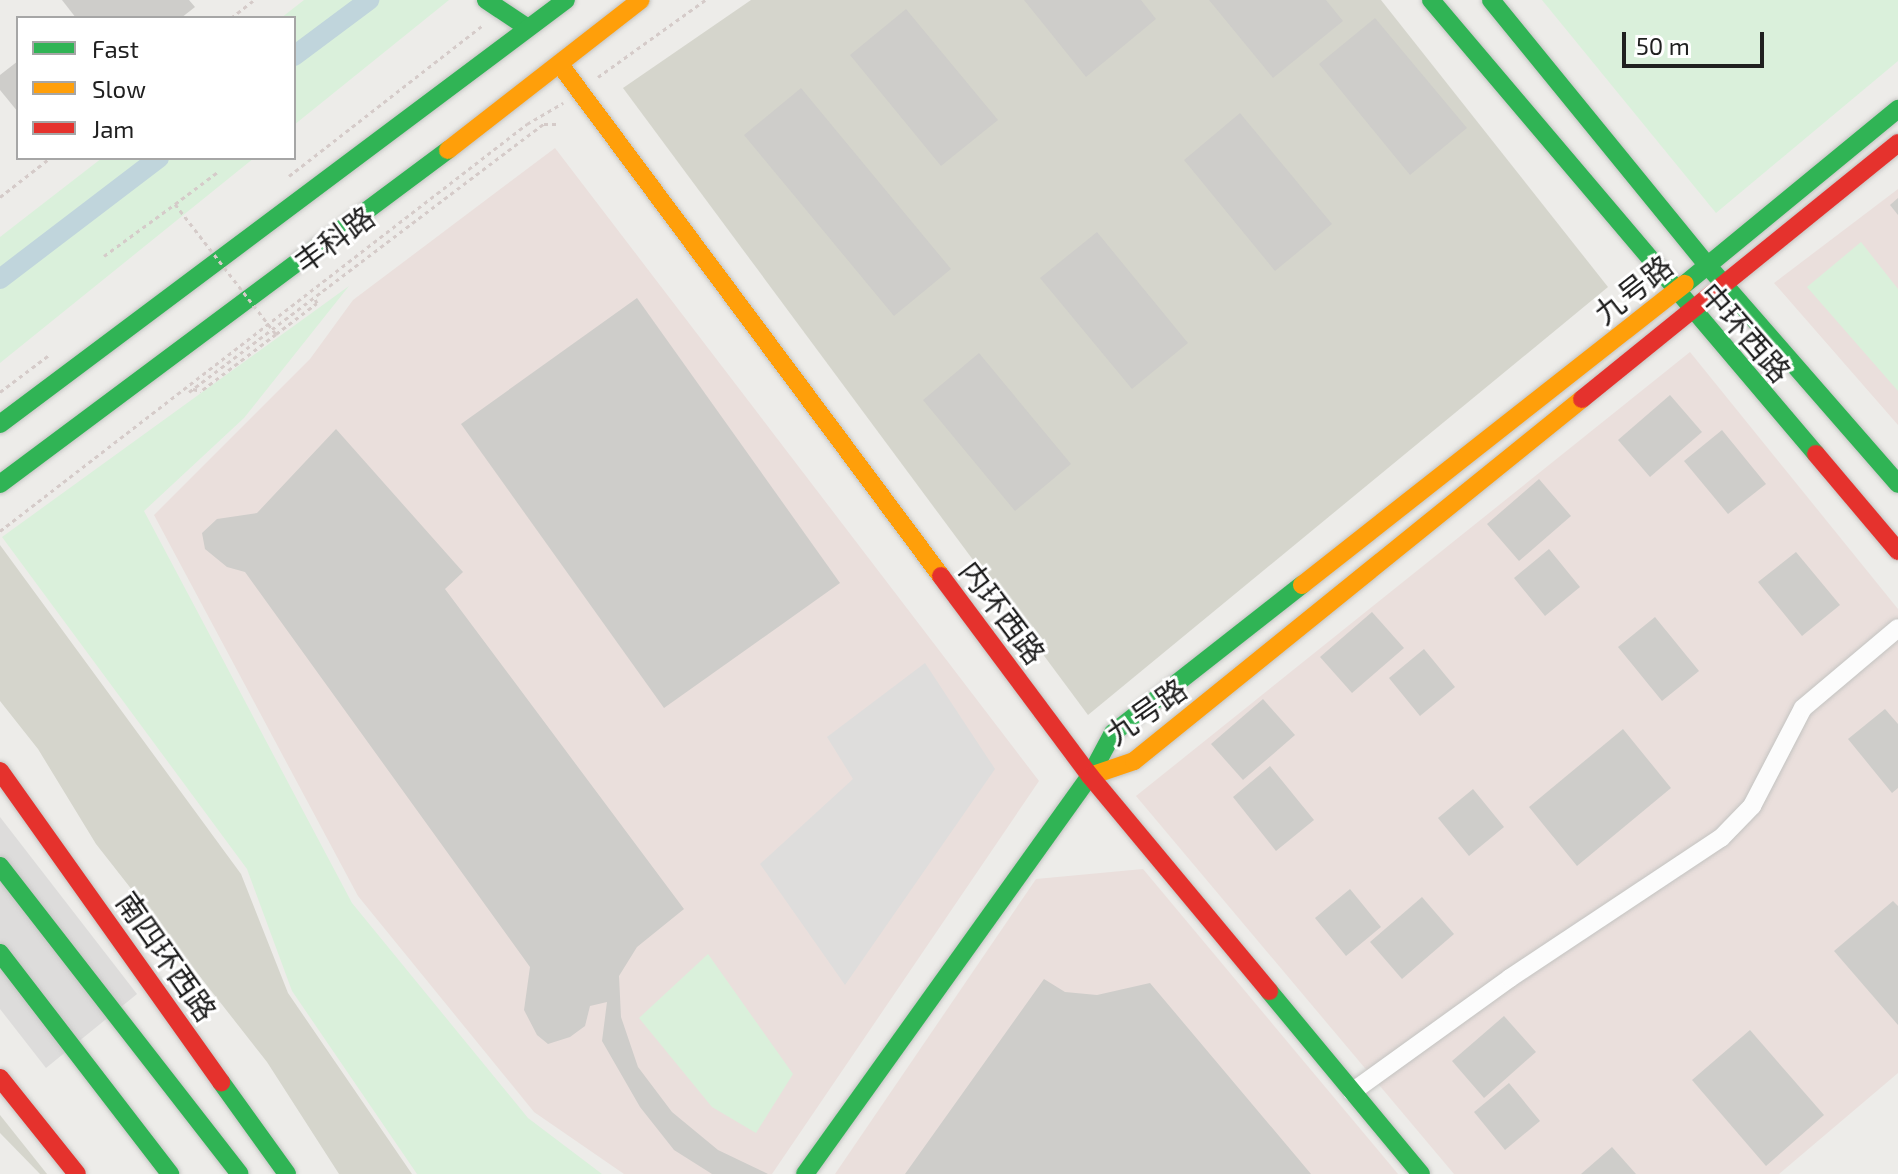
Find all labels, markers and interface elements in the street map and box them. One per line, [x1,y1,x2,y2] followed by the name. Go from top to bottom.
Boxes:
[16,16,296,160] legend
[1626,16,1768,66] scale bar
[1636,31,1690,60] text: 50 m
[92,34,139,63] text: Fast
[92,74,146,103] text: Slow
[92,114,134,143] text: Jam
[287,198,381,280] street label: 丰科路
[1586,247,1680,331] street label: 九号路
[1693,275,1799,389] street label: 中环西路
[953,553,1053,671] street label: 内环西路
[1099,670,1193,752] street label: 九号路
[109,884,225,1028] street label: 南四环西路

